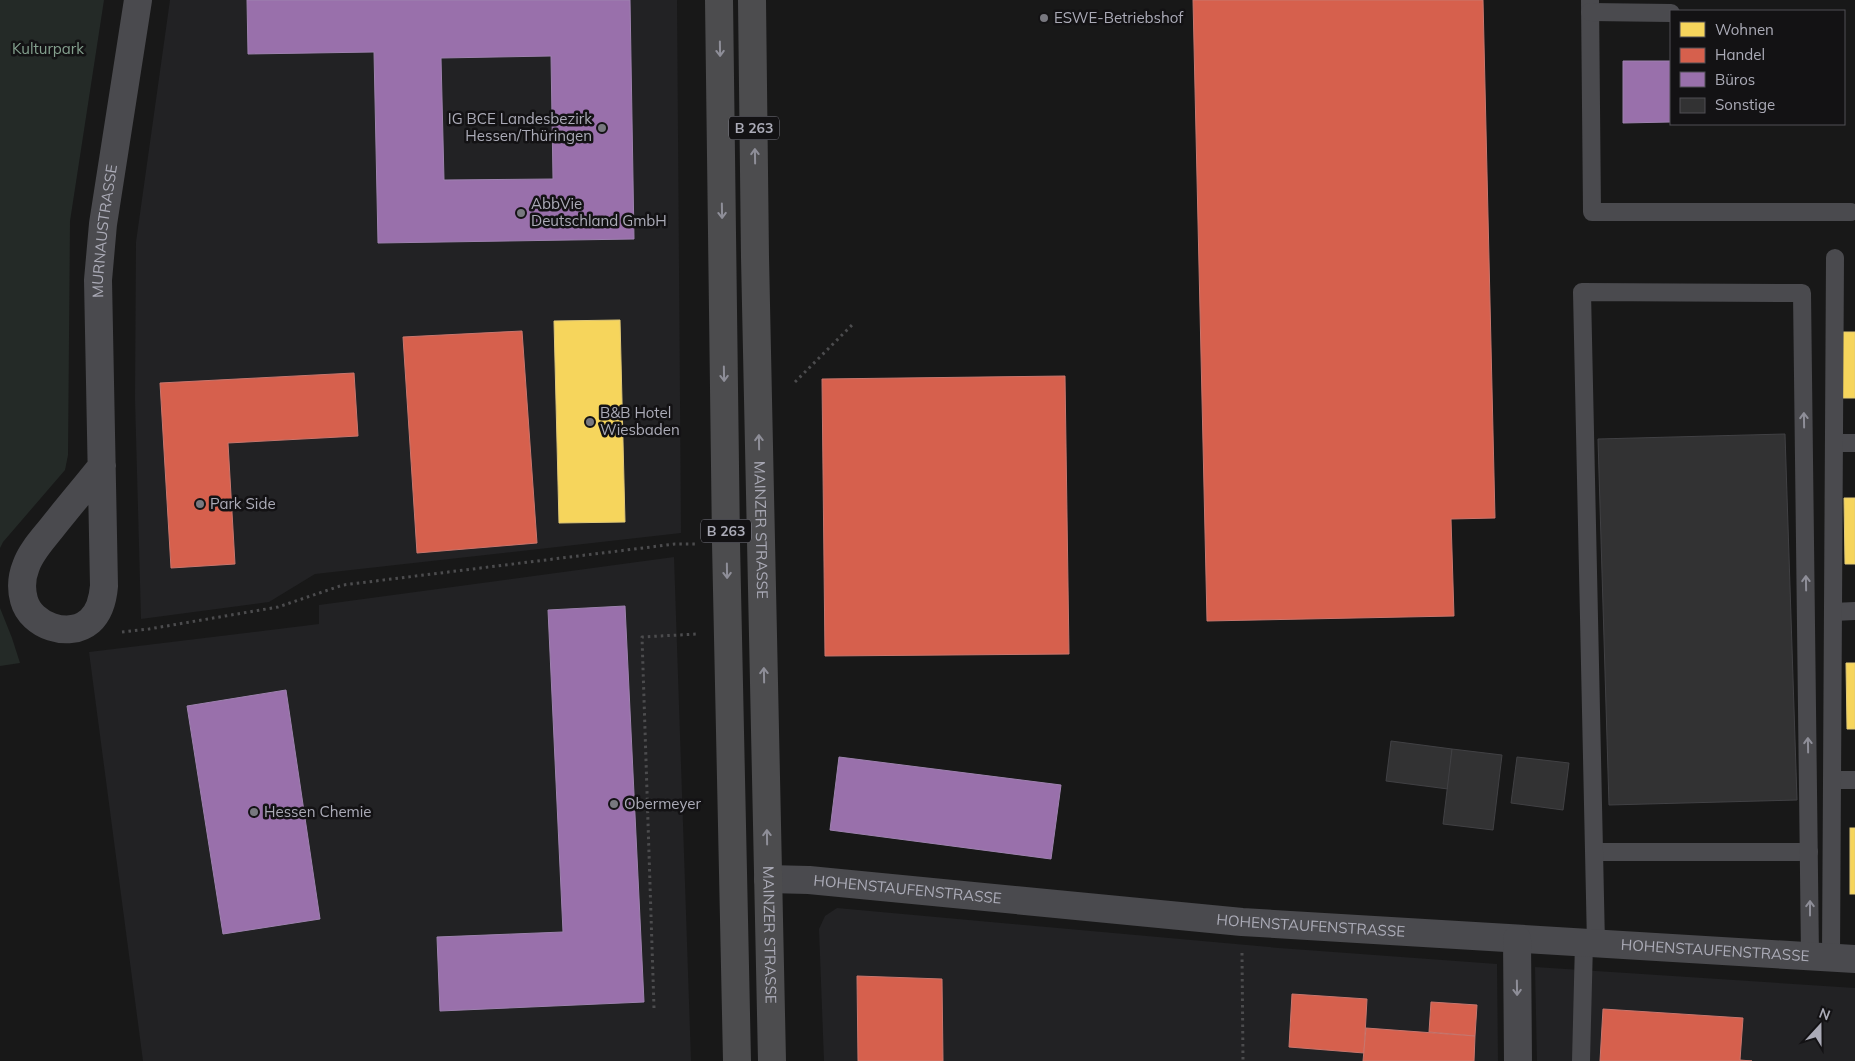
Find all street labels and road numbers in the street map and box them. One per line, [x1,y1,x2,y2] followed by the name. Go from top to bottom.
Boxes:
[729,116,779,140] road number: B 263
[88,163,121,298] street label: MURNAUSTRASSE
[750,461,772,599] street label: MAINZER STRASSE
[701,520,751,542] road number: B 263
[759,866,781,1004] street label: MAINZER STRASSE
[813,870,1003,908] street label: HOHENSTAUFENSTRASSE
[1216,910,1406,941] street label: HOHENSTAUFENSTRASSE
[1620,935,1810,965] street label: HOHENSTAUFENSTRASSE

